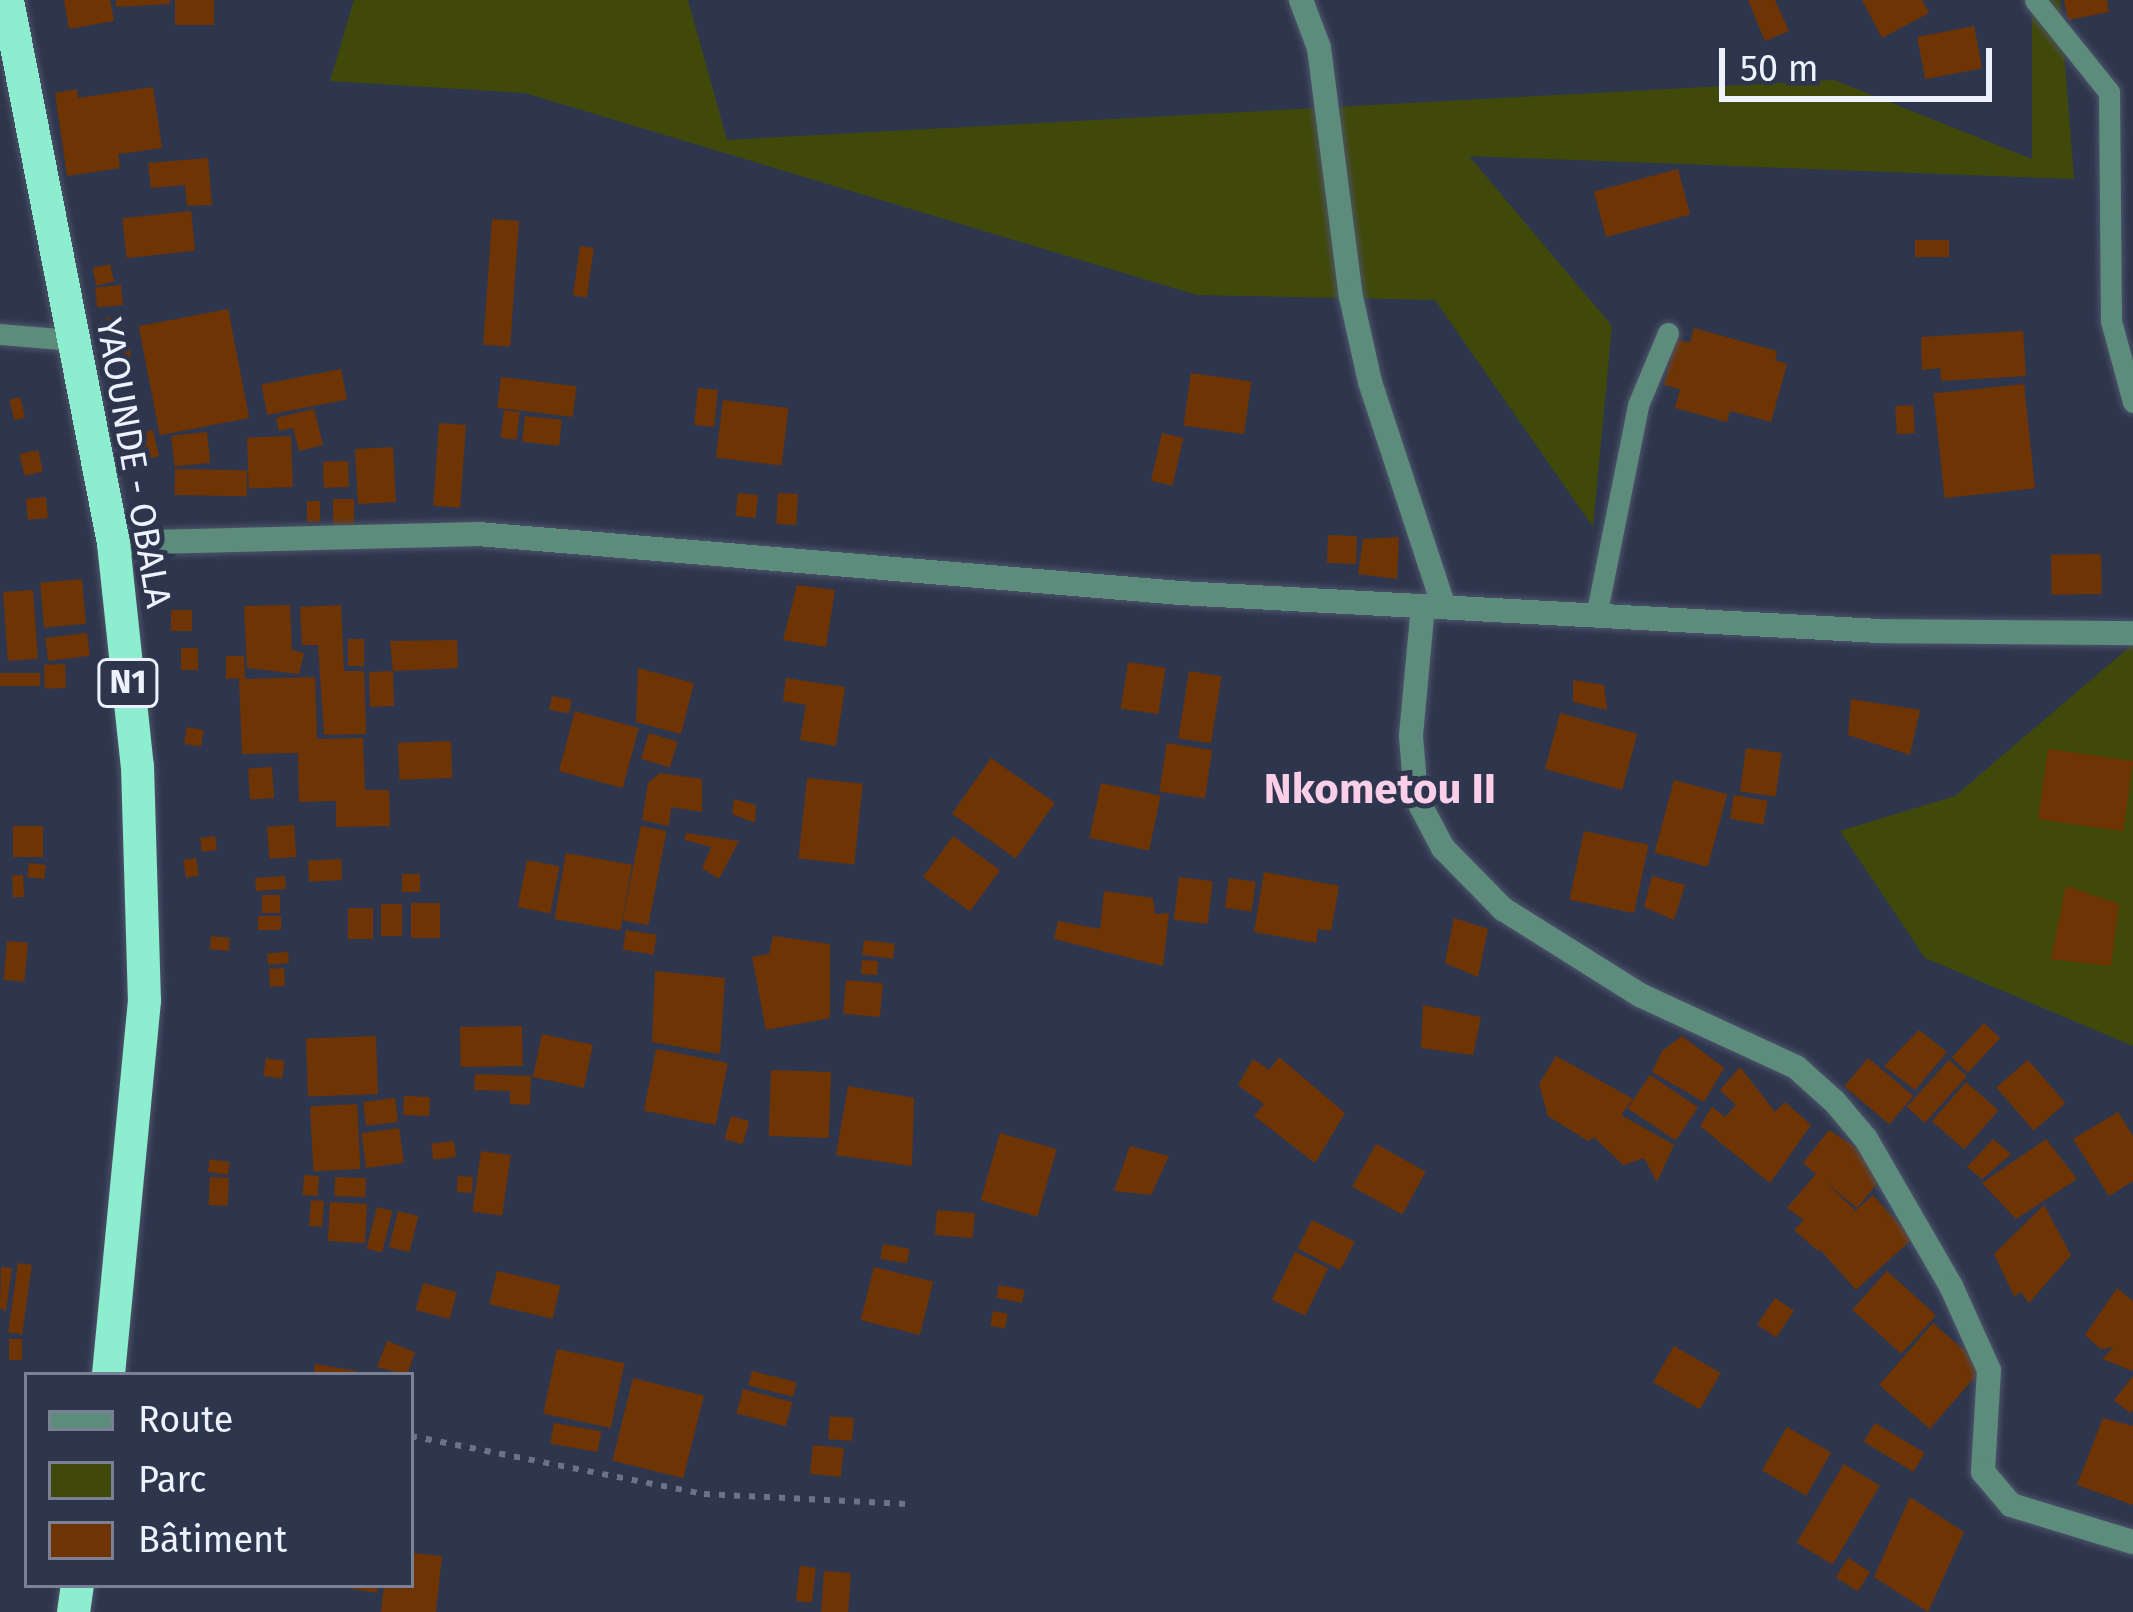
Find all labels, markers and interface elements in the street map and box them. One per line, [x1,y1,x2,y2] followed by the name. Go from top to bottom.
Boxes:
[1725,24,1998,98] scale bar
[1740,47,1819,91] text: 50 m
[86,315,180,611] street label: YAOUNDE - OBALA
[95,656,161,710] road number: N1
[1264,764,1496,814] district label: Nkometou II
[24,1372,414,1588] legend
[138,1398,233,1442] text: Route
[138,1458,207,1502] text: Parc
[138,1518,287,1562] text: Bâtiment

